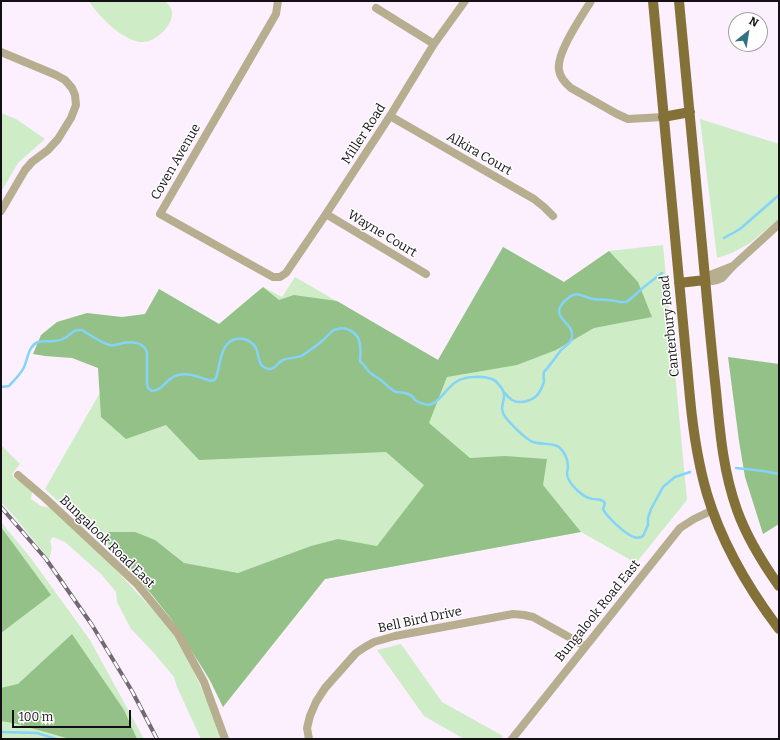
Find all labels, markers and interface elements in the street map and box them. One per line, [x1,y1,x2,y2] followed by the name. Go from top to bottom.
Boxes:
[728,12,768,52] north arrow
[747,14,761,30] text: N
[339,101,389,167] street label: Miller Road
[148,121,204,203] street label: Coven Avenue
[444,129,514,179] street label: Alkira Court
[345,207,419,261] street label: Wayne Court
[657,274,683,378] street label: Canterbury Road
[56,492,158,592] street label: Bungalook Road East
[552,557,644,665] street label: Bungalook Road East
[377,604,463,636] street label: Bell Bird Drive
[14,702,133,728] scale bar
[19,710,53,724] text: 100 m

